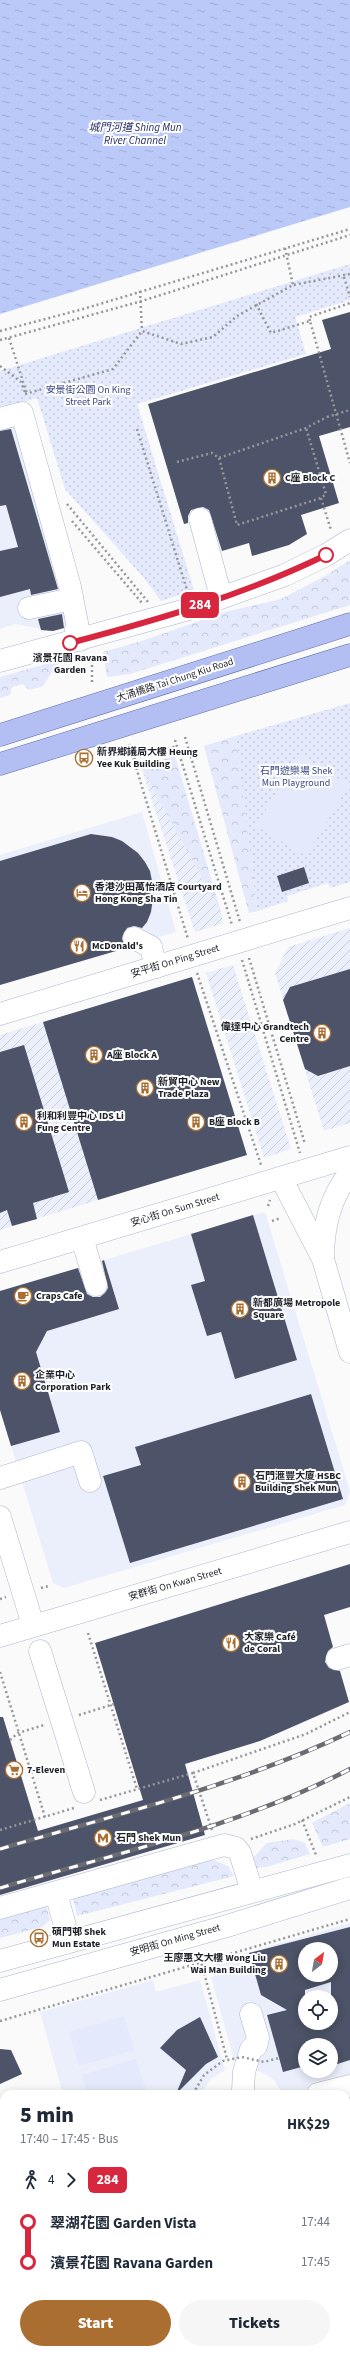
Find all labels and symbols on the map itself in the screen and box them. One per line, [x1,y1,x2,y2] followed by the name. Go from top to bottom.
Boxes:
[88,120,182,148] water label: 城門河道 Shing Mun River Channel
[46,383,130,409] park label: 安景街公園 On King Street Park
[262,468,282,488] building icon: C座 Block C
[285,471,335,485] place label: C座 Block C
[318,547,334,563] unlabelled marker
[177,592,223,618] line badge: 284
[62,635,78,651] marker: 濱景花園 Ravana Garden
[33,651,107,677] place label: 濱景花園 Ravana Garden
[115,654,235,706] street label: 大涌橋路 Tai Chung Kiu Road
[96,745,198,771] place label: 新界鄉議局大樓 Heung Yee Kuk Building
[74,748,94,768] bus stop icon: 新界鄉議局大樓 Heung Yee Kuk Building
[260,764,332,790] park label: 石門遊樂場 Shek Mun Playground
[94,880,222,906] place label: 香港沙田萬怡酒店 Courtyard Hong Kong Sha Tin
[72,883,92,903] hotel icon: 香港沙田萬怡酒店 Courtyard Hong Kong Sha Tin
[69,936,89,956] restaurant icon: McDonald's
[92,939,144,953] place label: McDonald's
[129,941,222,981] street label: 安平街 On Ping Street
[221,1020,309,1046] place label: 偉達中心 Grandtech Centre
[312,1023,332,1043] building icon: 偉達中心 Grandtech Centre
[84,1045,104,1065] building icon: A座 Block A
[106,1048,157,1062] place label: A座 Block A
[158,1075,220,1101] place label: 新貿中心 New Trade Plaza
[135,1078,155,1098] building icon: 新貿中心 New Trade Plaza
[36,1109,124,1135] place label: 利和利豐中心 IDS Li Fung Centre
[14,1112,34,1132] building icon: 利和利豐中心 IDS Li Fung Centre
[186,1112,206,1132] building icon: B座 Block B
[209,1115,260,1129] place label: B座 Block B
[129,1190,222,1230] street label: 安心街 On Sum Street
[13,1286,33,1306] cafe icon: Craps Cafe
[36,1289,82,1303] place label: Craps Cafe
[253,1296,340,1322] place label: 新都廣場 Metropole Square
[230,1299,250,1319] building icon: 新都廣場 Metropole Square
[35,1368,111,1394] place label: 企業中心 Corporation Park
[12,1371,32,1391] building icon: 企業中心 Corporation Park
[255,1469,341,1495] place label: 石門滙豐大廈 HSBC Building Shek Mun
[232,1472,252,1492] building icon: 石門滙豐大廈 HSBC Building Shek Mun
[127,1564,224,1604] street label: 安群街 On Kwan Street
[244,1630,296,1656] place label: 大家樂 Café de Coral
[221,1633,241,1653] restaurant icon: 大家樂 Café de Coral
[4,1760,24,1780] supermarket icon: 7-Eleven
[27,1763,65,1777] place label: 7-Eleven
[93,1828,113,1848] metro station icon: 石門 Shek Mun
[116,1831,181,1845] place label: 石門 Shek Mun
[128,1920,222,1960] street label: 安明街 On Ming Street
[51,1925,106,1951] place label: 碩門邨 Shek Mun Estate
[29,1928,49,1948] bus stop icon: 碩門邨 Shek Mun Estate
[298,1942,338,1982] north arrow
[164,1951,267,1977] place label: 王廖惠文大樓 Wong Liu Wai Man Building
[269,1954,289,1974] building icon: 王廖惠文大樓 Wong Liu Wai Man Building

